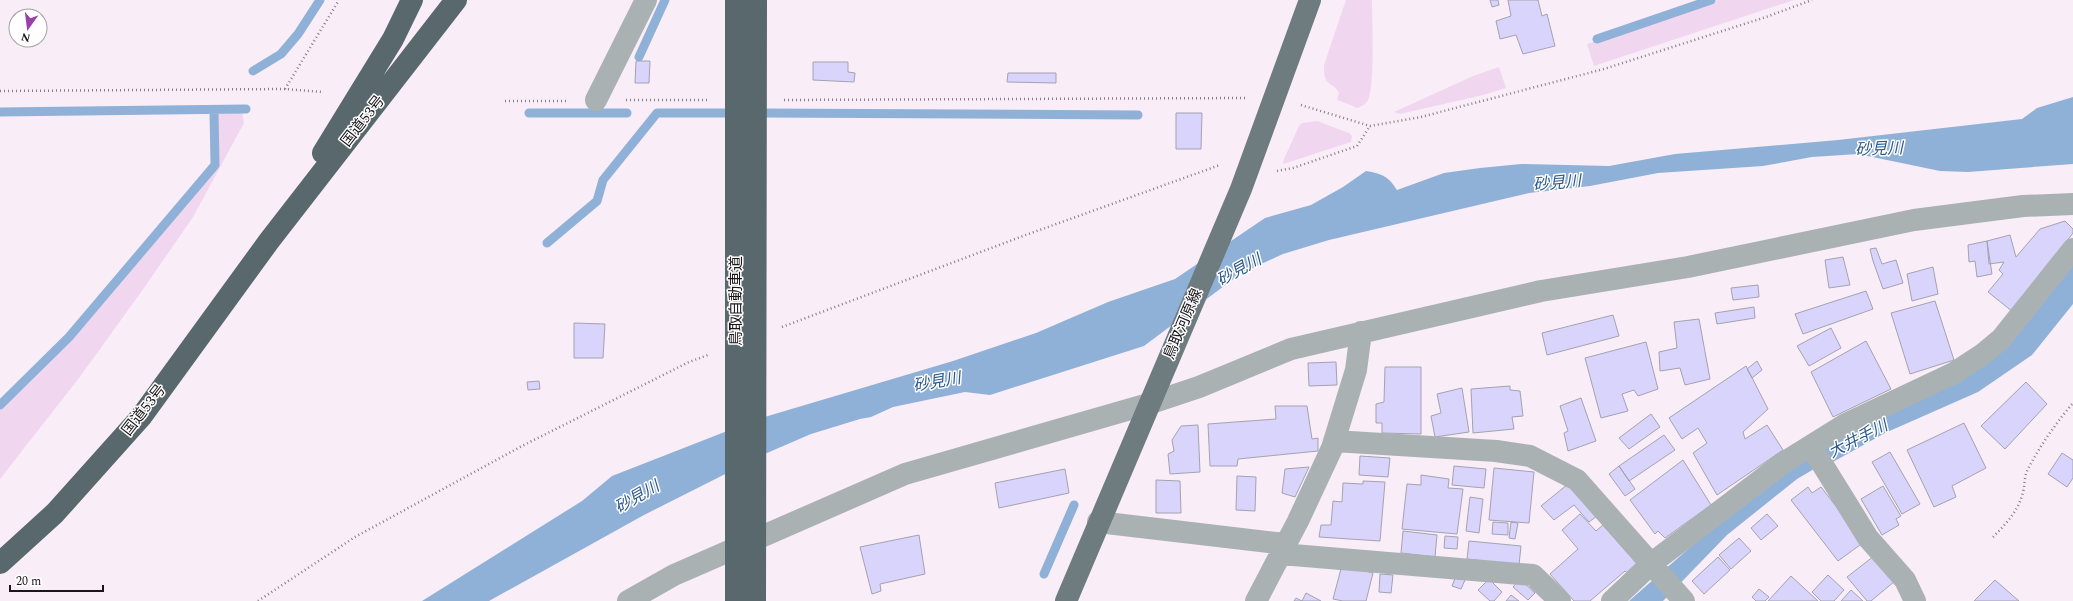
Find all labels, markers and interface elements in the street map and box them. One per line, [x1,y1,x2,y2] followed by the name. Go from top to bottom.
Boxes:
[8,8,48,48] north arrow
[19,28,32,47] text: N
[335,90,391,152] street label: 国道53号
[1855,136,1905,162] water label: 砂見川
[1532,169,1584,197] water label: 砂見川
[1212,247,1268,292] water label: 砂見川
[725,256,748,346] street label: 鳥取自動車道
[1158,285,1208,363] street label: 鳥取河原線
[911,366,965,398] water label: 砂見川
[116,379,172,441] street label: 国道53号
[1824,413,1894,464] water label: 大井手川
[610,474,666,519] water label: 砂見川
[10,567,103,593] scale bar
[16,572,41,591] text: 20 m

